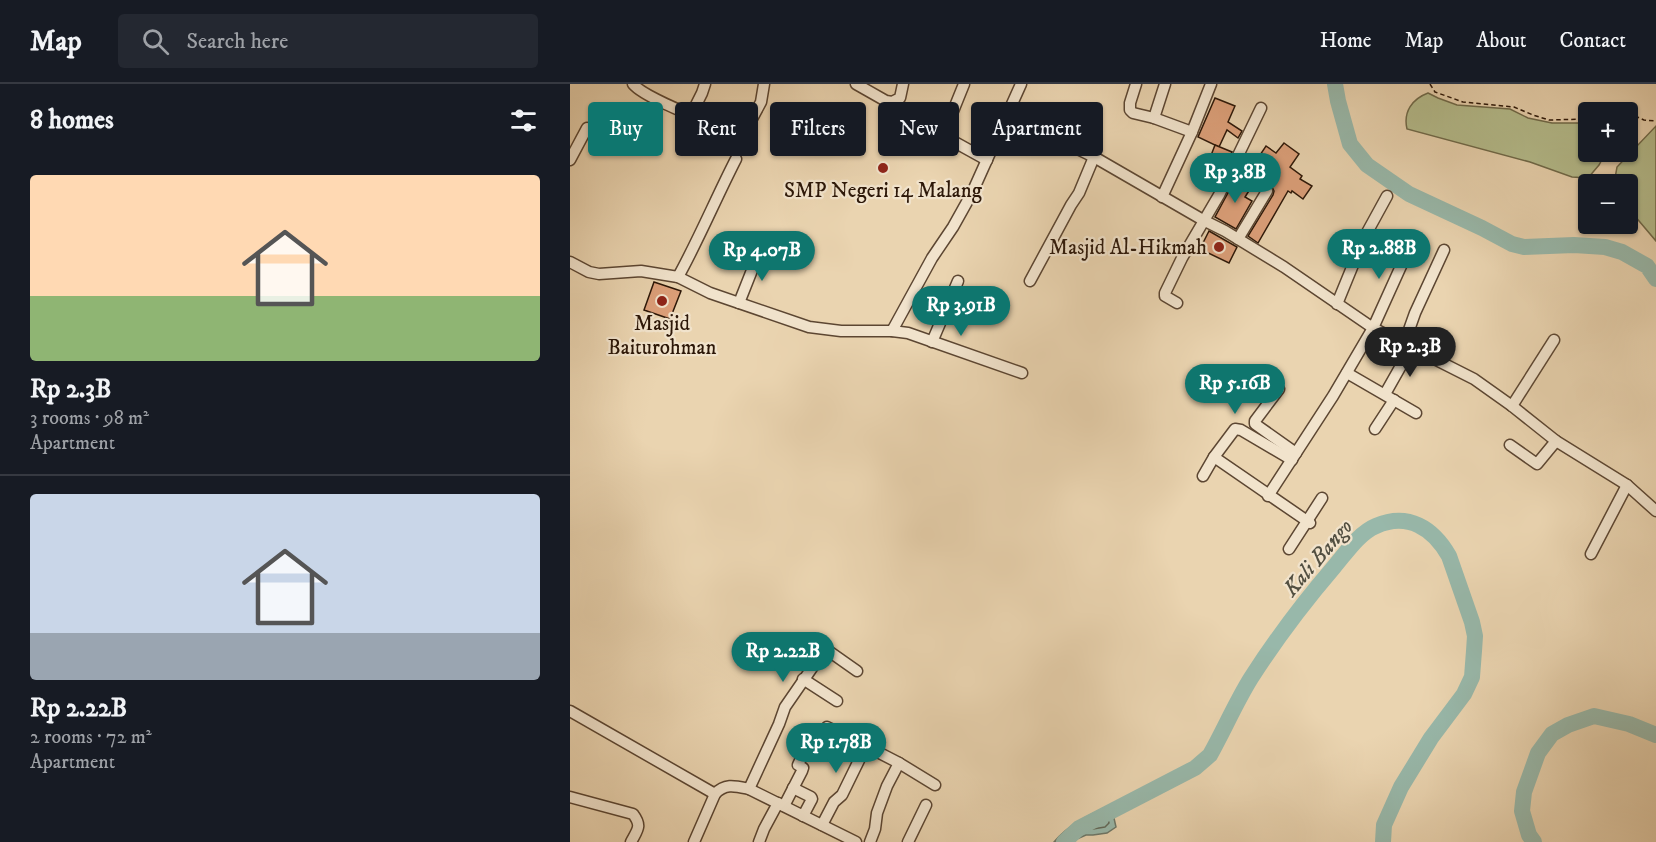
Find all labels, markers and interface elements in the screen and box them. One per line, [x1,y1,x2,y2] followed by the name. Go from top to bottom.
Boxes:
[118,14,538,68] search box
[30,24,82,59] text: Map
[139,25,172,58] icon: search
[187,28,288,55] text: Search here
[1320,28,1372,54] text: Home
[1405,28,1443,54] text: Map
[1476,28,1527,54] text: About
[1560,28,1626,54] text: Contact
[588,102,663,156] chip: Buy
[675,102,758,156] chip: Rent
[770,102,866,156] chip: Filters
[878,102,959,156] chip: New
[971,102,1103,156] chip: Apartment
[1578,102,1638,234] map controls
[1578,102,1638,162] button: +
[30,104,114,137] text: 8 homes
[507,104,540,137] icon: filters
[1180,153,1290,204] pin: Rp 3.8B
[1204,160,1266,185] text: Rp 3.8B
[876,161,890,175] marker: SMP Negeri 14 Malang
[1578,174,1638,234] button: −
[784,178,983,204] place label: SMP Negeri 14 Malang
[231,214,339,322] icon: home
[1317,229,1441,280] pin: Rp 2.88B
[700,231,824,282] pin: Rp 4.07B
[1049,235,1207,261] place label: Masjid Al-Hikmah
[1341,236,1417,261] text: Rp 2.88B
[723,238,801,263] text: Rp 4.07B
[1212,240,1226,254] marker: Masjid Al-Hikmah
[899,286,1023,337] pin: Rp 3.91B
[926,293,996,318] text: Rp 3.91B
[655,294,669,308] marker: Masjid Baiturohman
[607,311,717,361] place label: Masjid Baiturohman
[1355,327,1465,378] pin: Rp 2.3B
[1379,334,1441,359] text: Rp 2.3B
[1173,364,1297,415] pin: Rp 5.16B
[1199,371,1271,396] text: Rp 5.16B
[30,373,111,406] text: Rp 2.3B
[30,406,149,431] text: 3 rooms · 98 m²
[30,431,115,456] text: Apartment
[1277,514,1359,603] water label: Kali Bango
[231,533,339,641] icon: home
[721,632,845,683] pin: Rp 2.22B
[746,639,820,664] text: Rp 2.22B
[30,692,127,725] text: Rp 2.22B
[774,723,898,774] pin: Rp 1.78B
[30,725,152,750] text: 2 rooms · 72 m²
[800,730,872,755] text: Rp 1.78B
[30,750,115,775] text: Apartment

